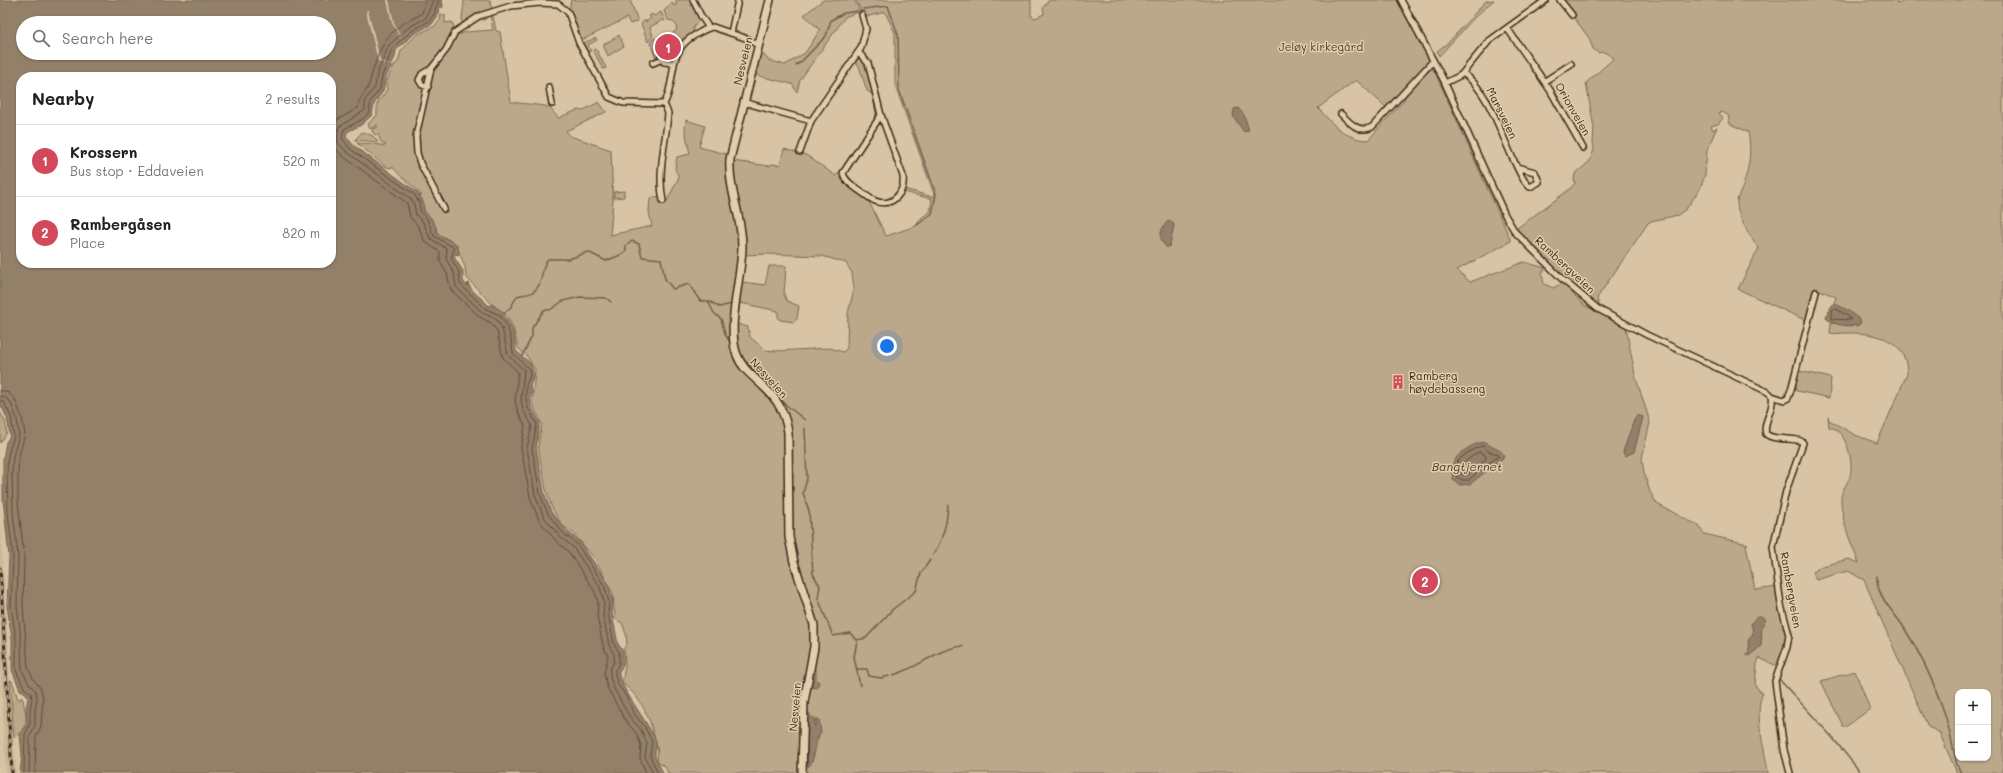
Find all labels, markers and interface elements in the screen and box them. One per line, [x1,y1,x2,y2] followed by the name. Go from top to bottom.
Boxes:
[16,16,336,60] search box
[30,27,52,49] icon: search
[62,28,153,48] text: Search here
[655,32,681,62] pin: 1
[729,35,756,87] street label: Nesveien
[1279,39,1363,54] park label: Jeløy kirkegård
[1552,79,1595,138] street label: Orionveien
[1484,85,1521,141] street label: Marsveien
[32,87,94,109] text: Nearby
[265,90,320,107] text: 2 results
[70,142,137,162] text: Krossern
[42,152,48,169] text: 1
[283,152,320,169] text: 520 m
[70,162,204,179] text: Bus stop · Eddaveien
[70,214,171,234] text: Rambergåsen
[41,224,49,241] text: 2
[282,224,320,241] text: 820 m
[1532,233,1599,296] street label: Rambergveien
[70,234,105,251] text: Place
[877,336,897,356] your location
[747,354,791,401] street label: Nesveien
[1409,368,1485,396] place label: Ramberg høydebasseng
[1390,374,1406,390] building icon: Ramberg høydebasseng
[1432,458,1502,474] water label: Bangtjernet
[1777,551,1806,629] street label: Rambergveien
[1412,566,1438,596] pin: 2
[785,682,804,732] street label: Nesveien
[1955,689,1991,761] map controls
[1955,689,1991,725] button: +
[1955,725,1991,761] button: −

